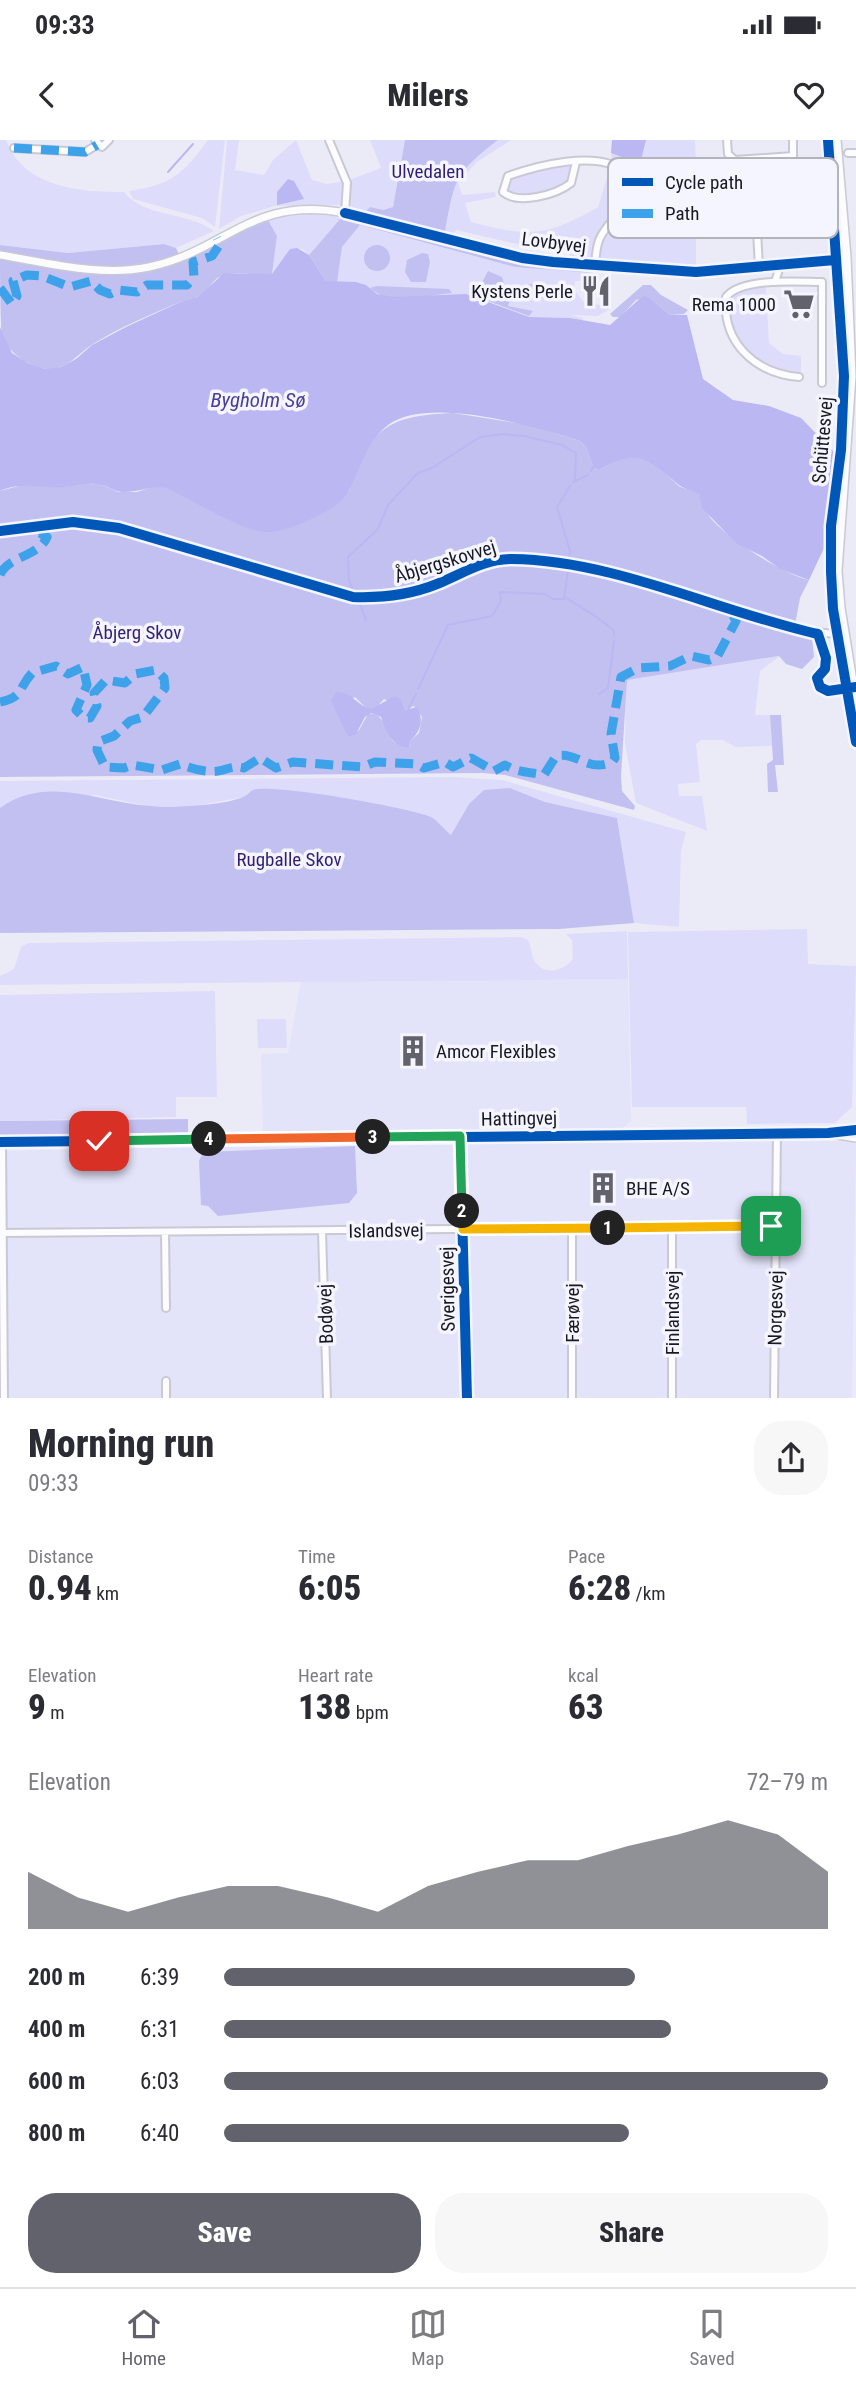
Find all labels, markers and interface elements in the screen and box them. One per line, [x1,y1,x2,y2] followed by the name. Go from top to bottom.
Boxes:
[35,10,95,40] text: 09:33
[28,76,66,114] icon: back
[387,76,469,114] text: Milers
[790,76,828,114] icon: heart
[608,158,838,238] legend
[392,160,464,183] park label: Ulvedalen
[665,171,743,194] text: Cycle path
[665,202,699,225] text: Path
[520,227,588,258] street label: Lovbyvej
[579,274,613,308] restaurant icon: Kystens Perle
[471,280,573,303] place label: Kystens Perle
[782,287,816,321] supermarket icon: Rema 1000
[692,293,776,316] place label: Rema 1000
[210,388,306,412] water label: Bygholm Sø
[807,396,838,484] street label: Schüttesvej
[392,535,498,588] street label: Åbjergskovvej
[93,621,181,644] park label: Åbjerg Skov
[236,848,342,871] park label: Rugballe Skov
[396,1034,430,1068] building icon: Amcor Flexibles
[436,1040,556,1063] place label: Amcor Flexibles
[481,1106,557,1131] street label: Hattingvej
[69,1111,129,1171] pin
[356,1119,390,1154] pin: 3
[80,1122,118,1160] icon: check
[192,1122,227,1156] pin: 4
[368,1125,377,1148] text: 3
[204,1127,213,1150] text: 4
[586,1171,620,1205] building icon: BHE A/S
[626,1177,690,1200] place label: BHE A/S
[444,1194,480,1228] pin: 2
[741,1196,801,1256] pin
[457,1199,466,1222] text: 2
[752,1207,790,1245] icon: arrive
[590,1210,626,1246] pin: 1
[603,1216,612,1239] text: 1
[348,1218,424,1243] street label: Islandsvej
[435,1246,460,1332] street label: Sverigesvej
[763,1270,788,1346] street label: Norgesvej
[661,1271,684,1355] street label: Finlandsvej
[561,1283,584,1343] street label: Færøvej
[313,1284,338,1344] street label: Bodøvej
[754,1421,828,1495] button: share
[28,1422,214,1466] text: Morning run
[28,1470,79,1497] text: 09:33
[28,1545,93,1568] text: Distance
[298,1545,335,1568] text: Time
[568,1545,605,1568] text: Pace
[28,1568,92,1609] text: 0.94
[298,1568,361,1609] text: 6:05
[568,1568,631,1609] text: 6:28
[92,1582,119,1605] text: km
[631,1582,666,1605] text: /km
[28,1664,96,1687] text: Elevation
[298,1664,373,1687] text: Heart rate
[568,1664,599,1687] text: kcal
[28,1687,46,1728] text: 9
[298,1687,351,1728] text: 138
[568,1687,604,1728] text: 63
[46,1701,64,1724] text: m
[351,1701,389,1724] text: bpm
[28,1769,111,1796] text: Elevation
[747,1769,828,1796] text: 72–79 m
[28,1964,85,1991] text: 200 m
[140,1964,179,1991] text: 6:39
[28,2016,85,2043] text: 400 m
[140,2016,179,2043] text: 6:31
[28,2068,85,2095] text: 600 m
[140,2068,179,2095] text: 6:03
[28,2120,85,2147] text: 800 m
[140,2120,179,2147] text: 6:40
[28,2193,421,2273] button: Save
[435,2193,828,2273] button: Share
[121,2305,166,2370] tab: Home
[409,2305,447,2370] tab: Map
[689,2305,735,2370] tab: Saved

